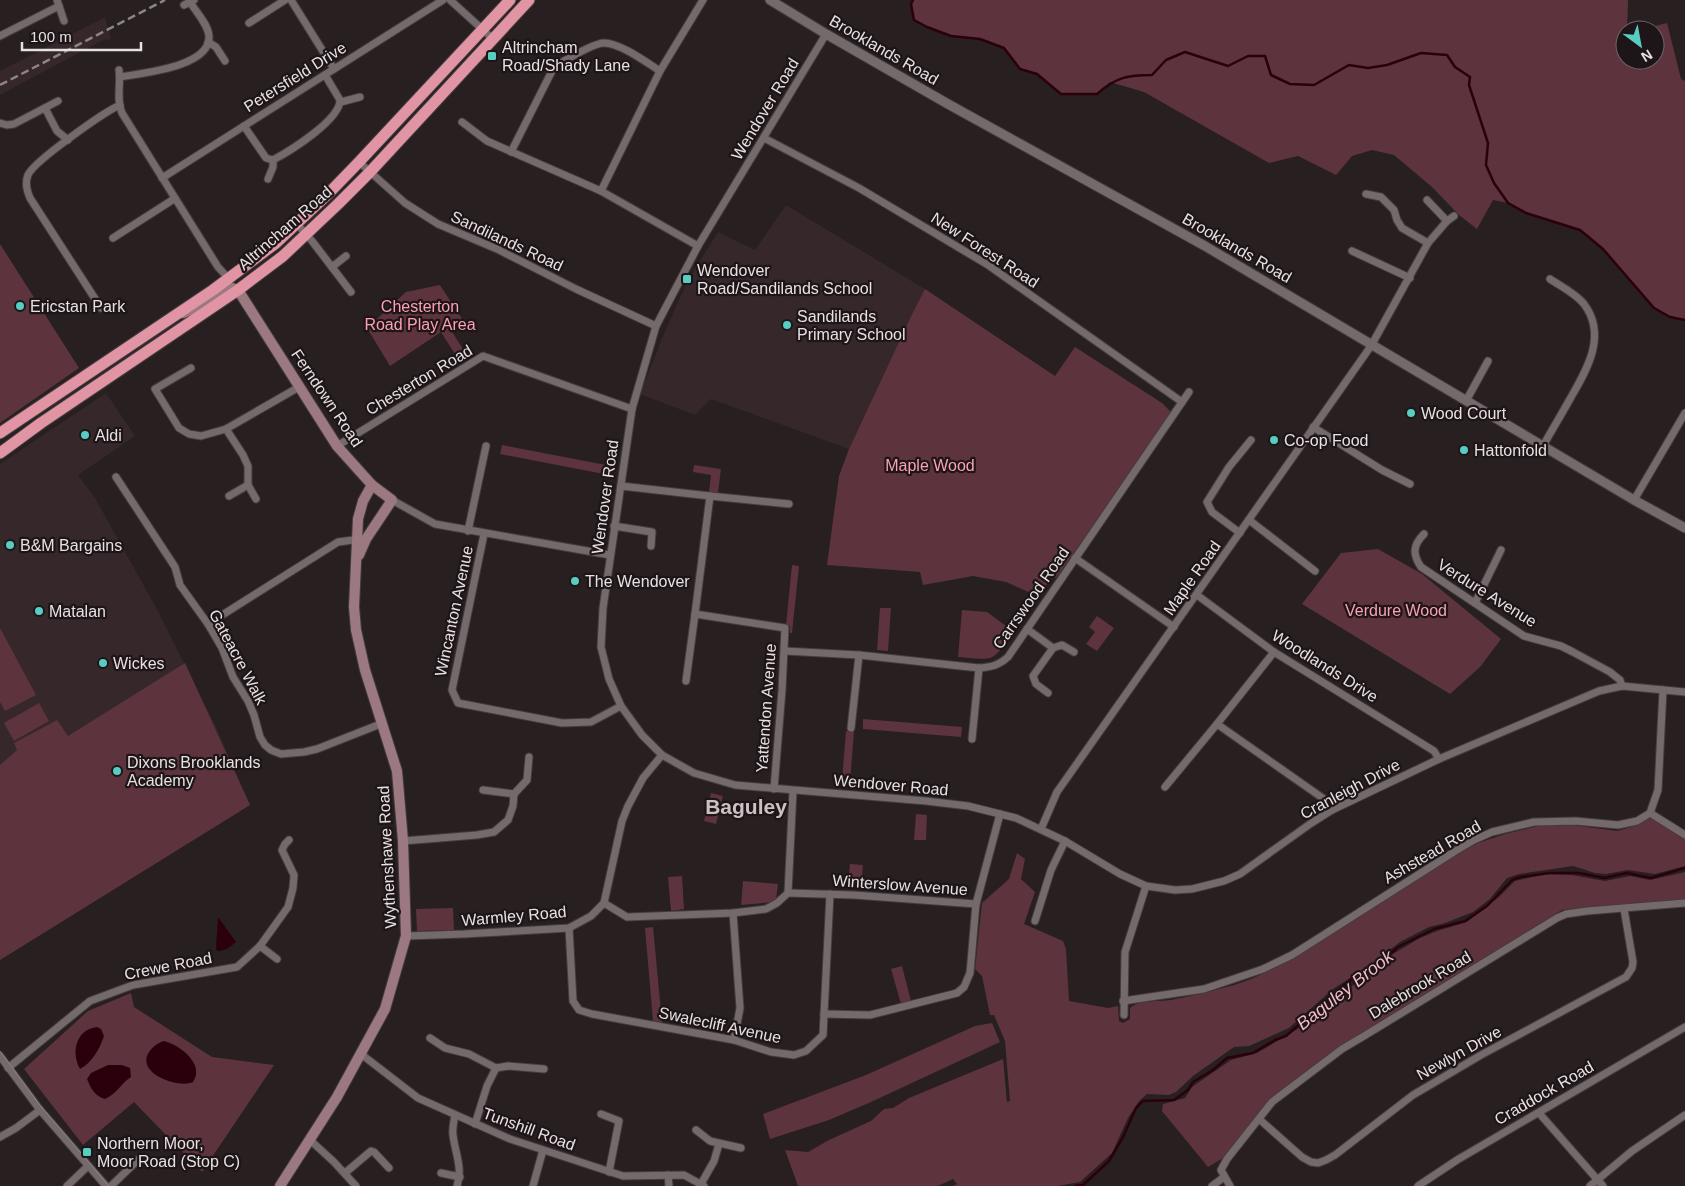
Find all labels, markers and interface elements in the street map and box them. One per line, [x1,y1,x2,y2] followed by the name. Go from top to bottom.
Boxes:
[827,12,941,88] street label: Brooklands Road
[22,20,141,52] scale bar
[1615,20,1665,70] north arrow
[30,28,72,45] text: 100 m
[241,39,349,115] street label: Petersfield Drive
[502,39,630,74] place label: Altrincham Road/Shady Lane
[1638,47,1655,65] text: N
[486,50,498,62] marker: Altrincham Road/Shady Lane
[728,55,802,163] street label: Wendover Road
[235,183,335,273] street label: Altrincham Road
[448,208,566,274] street label: Sandilands Road
[928,209,1042,291] street label: New Forest Road
[1180,210,1294,286] street label: Brooklands Road
[697,262,872,297] place label: Wendover Road/Sandilands School
[681,273,693,285] marker: Wendover Road/Sandilands School
[30,298,126,315] place label: Ericstan Park
[364,298,476,333] park label: Chesterton Road Play Area
[14,300,26,312] marker: Ericstan Park
[797,308,905,343] place label: Sandilands Primary School
[781,319,793,331] marker: Sandilands Primary School
[363,342,475,418] street label: Chesterton Road
[288,346,366,450] street label: Ferndown Road
[1421,405,1507,422] place label: Wood Court
[1405,407,1417,419] marker: Wood Court
[95,427,122,444] place label: Aldi
[79,429,91,441] marker: Aldi
[1284,432,1369,449] place label: Co-op Food
[1268,434,1280,446] marker: Co-op Food
[589,439,621,555] street label: Wendover Road
[1474,442,1547,459] place label: Hattonfold
[1458,444,1470,456] marker: Hattonfold
[885,457,975,474] park label: Maple Wood
[20,537,122,554] place label: B&M Bargains
[1160,538,1224,618] street label: Maple Road
[4,539,16,551] marker: B&M Bargains
[432,544,476,678] street label: Wincanton Avenue
[990,544,1072,652] street label: Carrswood Road
[1434,556,1540,630] street label: Verdure Avenue
[585,573,690,590] place label: The Wendover
[569,575,581,587] marker: The Wendover
[1345,602,1447,619] park label: Verdure Wood
[49,603,106,620] place label: Matalan
[33,605,45,617] marker: Matalan
[206,607,271,708] street label: Gateacre Walk
[1269,627,1381,705] street label: Woodlands Drive
[753,643,779,773] street label: Yattendon Avenue
[113,655,165,672] place label: Wickes
[97,657,109,669] marker: Wickes
[127,754,260,789] place label: Dixons Brooklands Academy
[1297,756,1403,822] street label: Cranleigh Drive
[111,765,123,777] marker: Dixons Brooklands Academy
[833,772,949,798] street label: Wendover Road
[375,785,399,929] street label: Wythenshawe Road
[705,795,787,818] district label: Baguley
[1380,817,1484,887] street label: Ashstead Road
[832,872,968,898] street label: Winterslow Avenue
[461,903,567,929] street label: Warmley Road
[1293,945,1398,1034] water label: Baguley Brook
[1366,948,1474,1022] street label: Dalebrook Road
[123,949,213,983] street label: Crewe Road
[657,1004,783,1046] street label: Swalecliff Avenue
[1414,1023,1504,1083] street label: Newlyn Drive
[1492,1058,1596,1128] street label: Craddock Road
[480,1104,578,1154] street label: Tunshill Road
[97,1135,240,1170] place label: Northern Moor, Moor Road (Stop C)
[81,1146,93,1158] marker: Northern Moor, Moor Road (Stop C)

